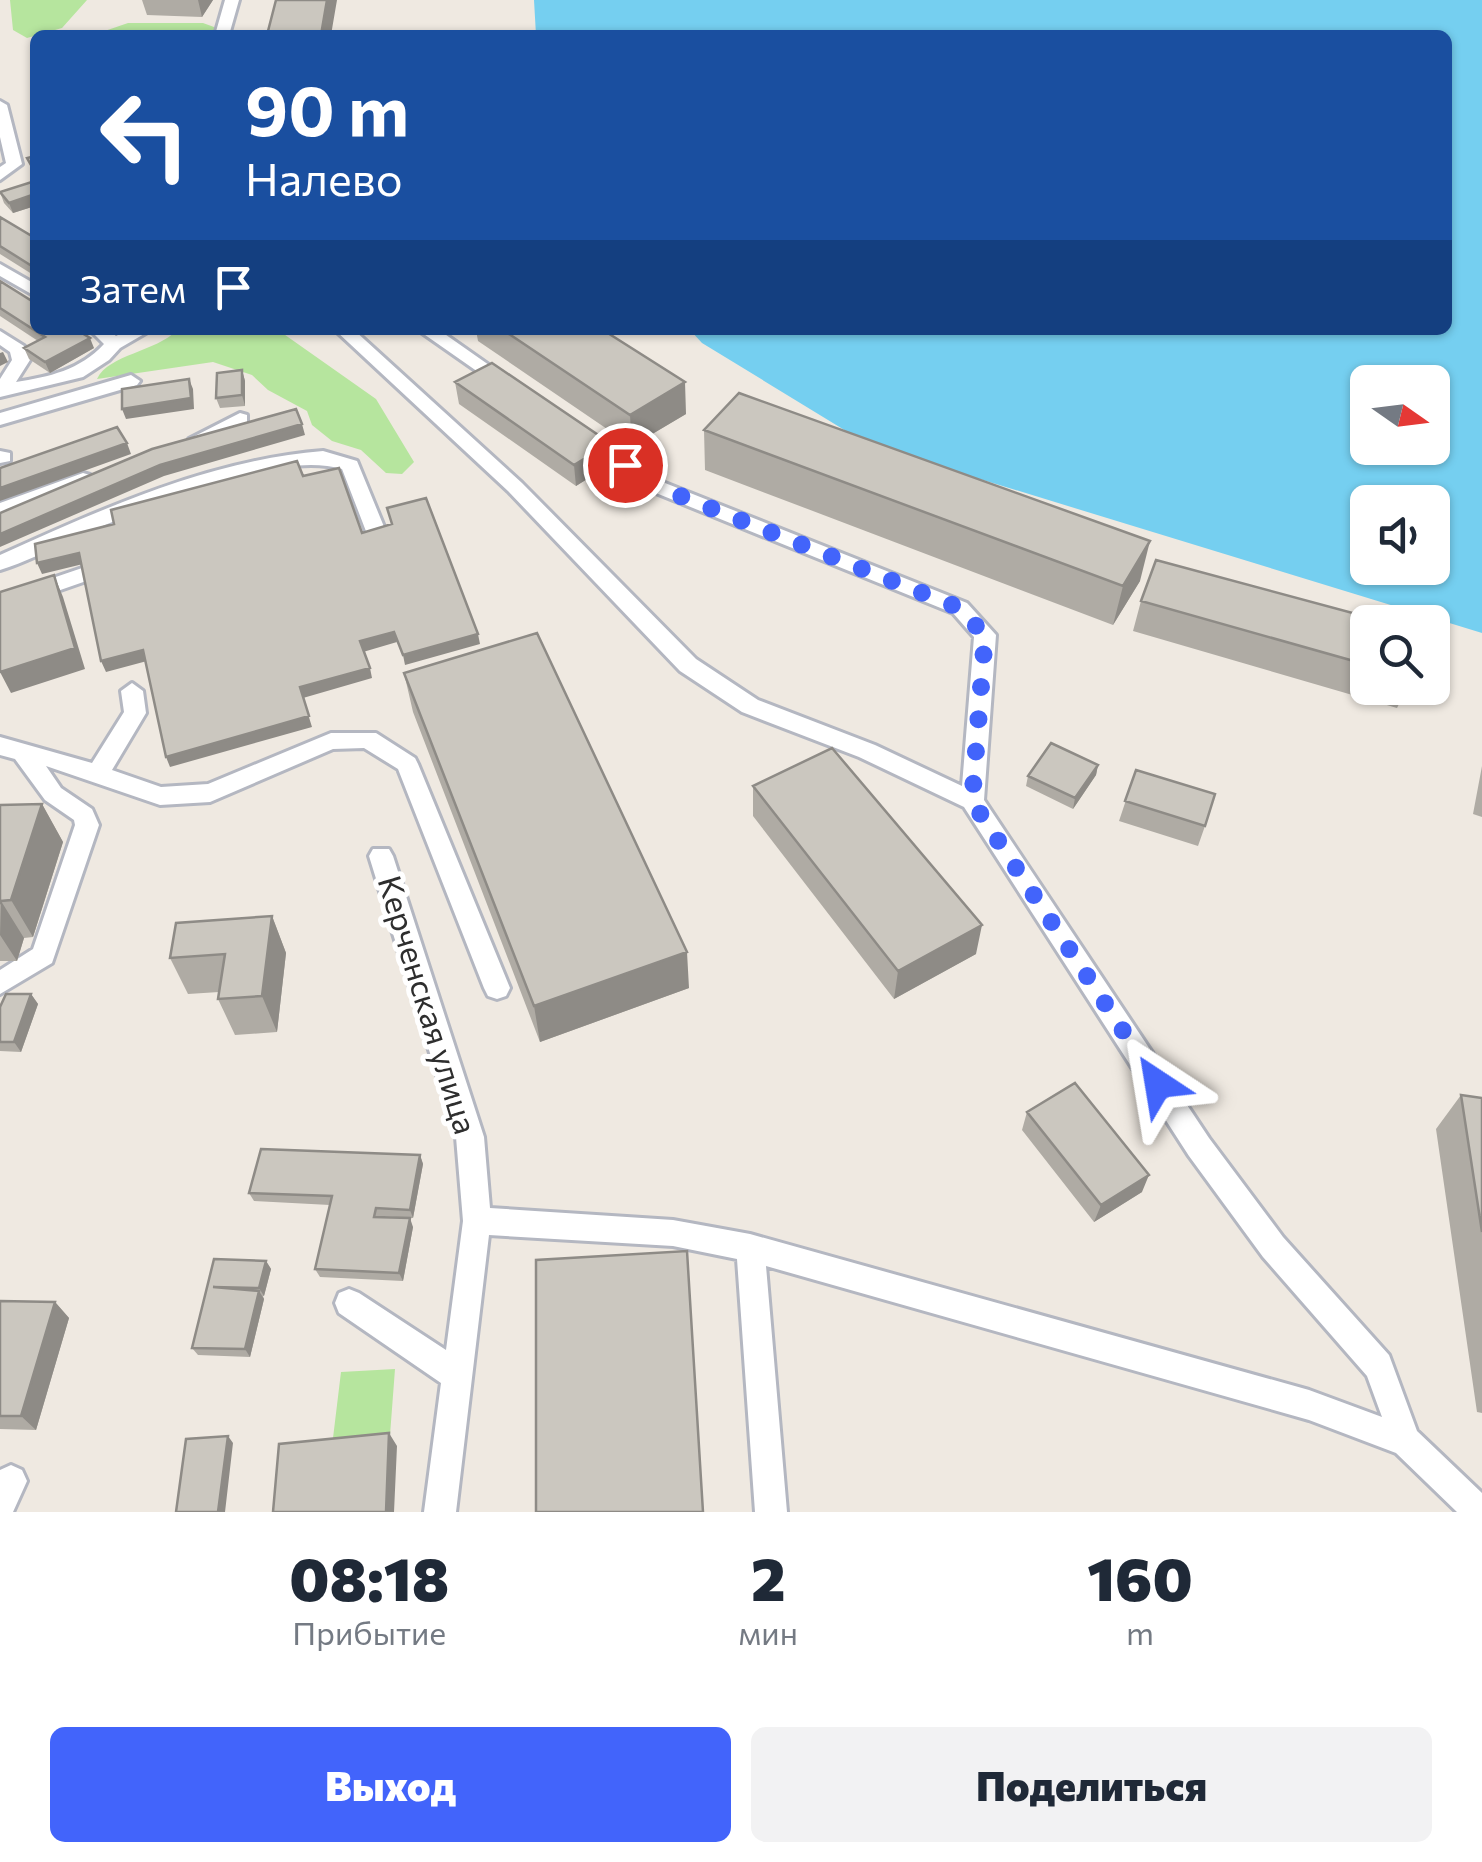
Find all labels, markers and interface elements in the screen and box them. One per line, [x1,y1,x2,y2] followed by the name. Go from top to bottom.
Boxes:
[245,65,409,150] text: 90 m
[80,70,210,200] icon: left
[245,150,403,205] text: Налево
[206,260,261,315] icon: arrive
[80,264,186,311] text: Затем
[1350,365,1450,465] north arrow
[1350,365,1450,705] map controls
[583,423,668,508] pin
[598,438,653,493] icon: arrive
[1350,485,1450,585] button: sound
[1350,605,1450,705] button: search
[371,870,487,1138] street label: Керченская улица
[1106,1032,1210,1136] position arrow
[289,1540,449,1613] text: 08:18
[751,1540,786,1613] text: 2
[1087,1540,1193,1613] text: 160
[292,1612,446,1652] text: Прибытие
[739,1612,798,1652] text: мин
[1126,1612,1154,1652] text: m
[50,1727,731,1842] button: Выход
[751,1727,1432,1842] button: Поделиться

